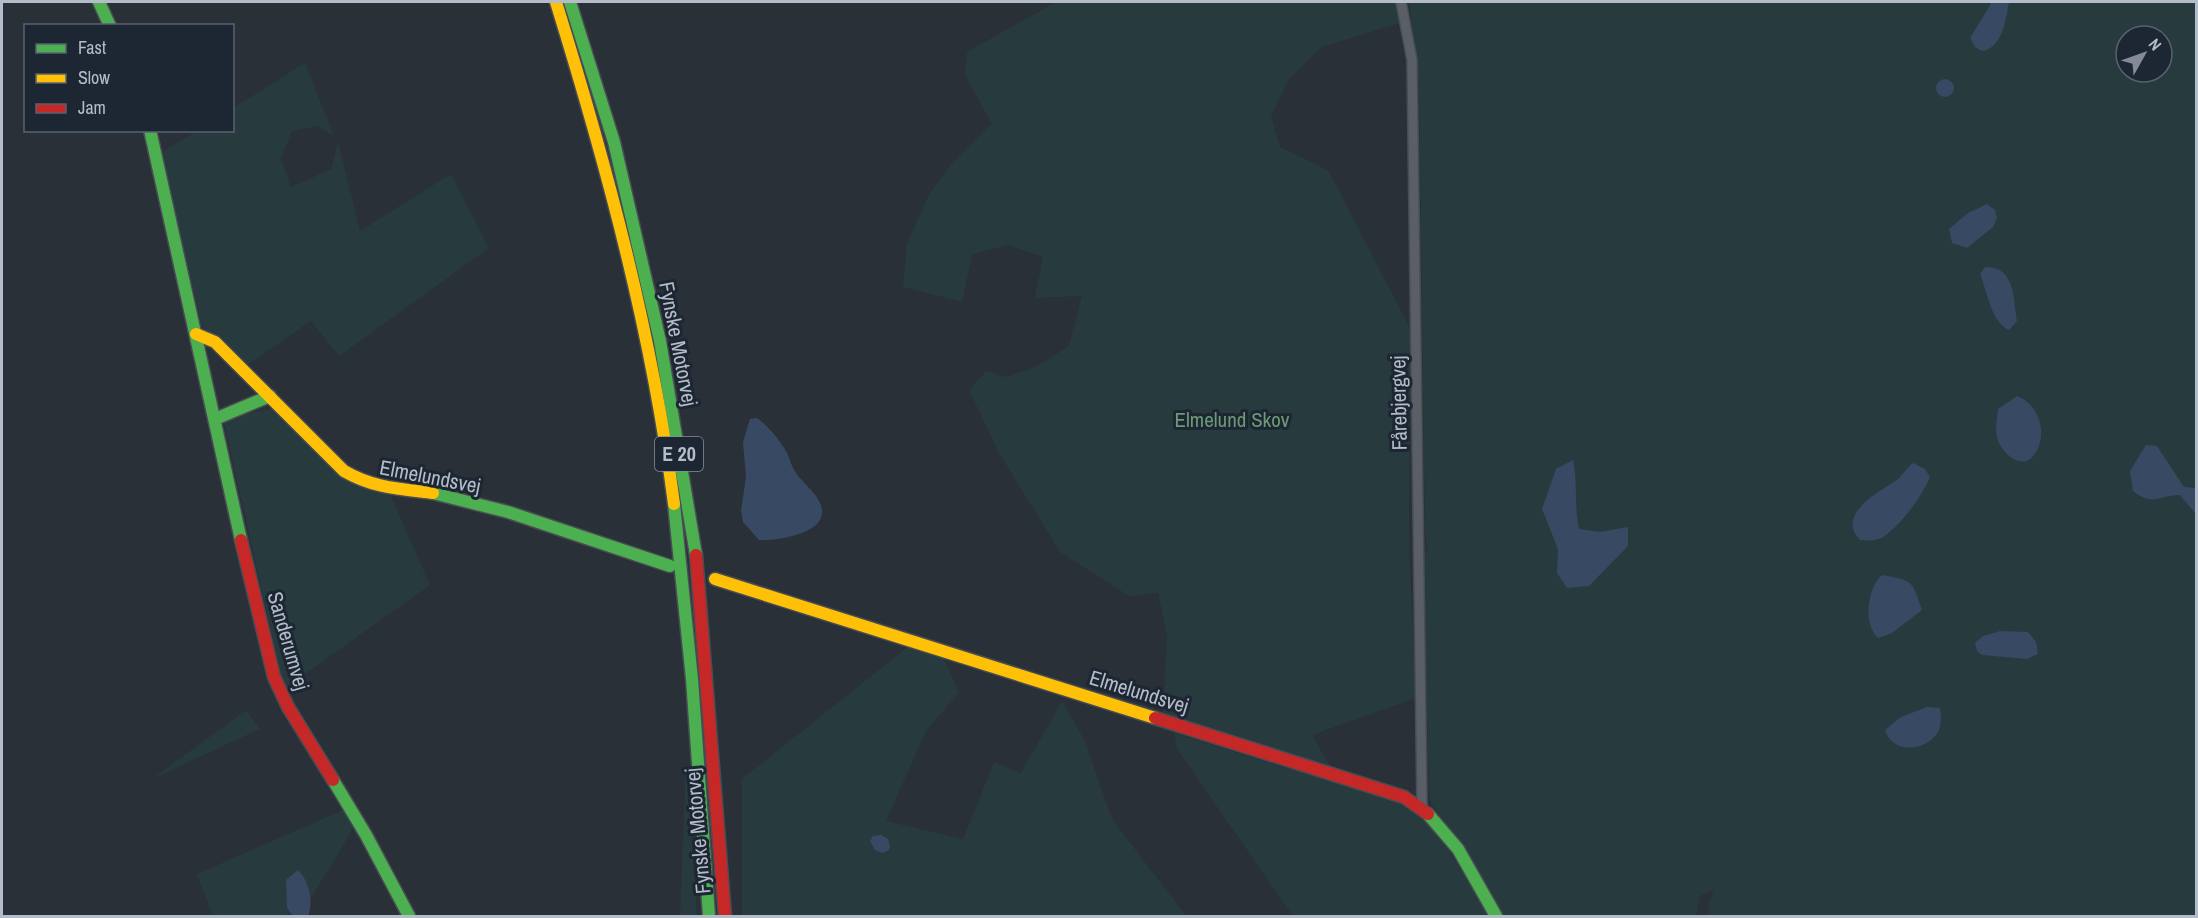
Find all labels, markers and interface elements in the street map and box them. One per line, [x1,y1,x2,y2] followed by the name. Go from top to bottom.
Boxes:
[24,24,234,132] legend
[2114,24,2174,84] north arrow
[2144,34,2167,55] text: N
[78,35,106,60] text: Fast
[78,65,110,90] text: Slow
[78,95,106,120] text: Jam
[652,279,705,409] street label: Fynske Motorvej
[1383,355,1414,451] street label: Fårebjergvej
[1175,405,1290,434] park label: Elmelund Skov
[655,437,703,471] road number: E 20
[377,453,483,501] street label: Elmelundsvej
[261,588,316,694] street label: Sanderumvej
[1086,663,1192,720] street label: Elmelundsvej
[678,767,717,895] street label: Fynske Motorvej

